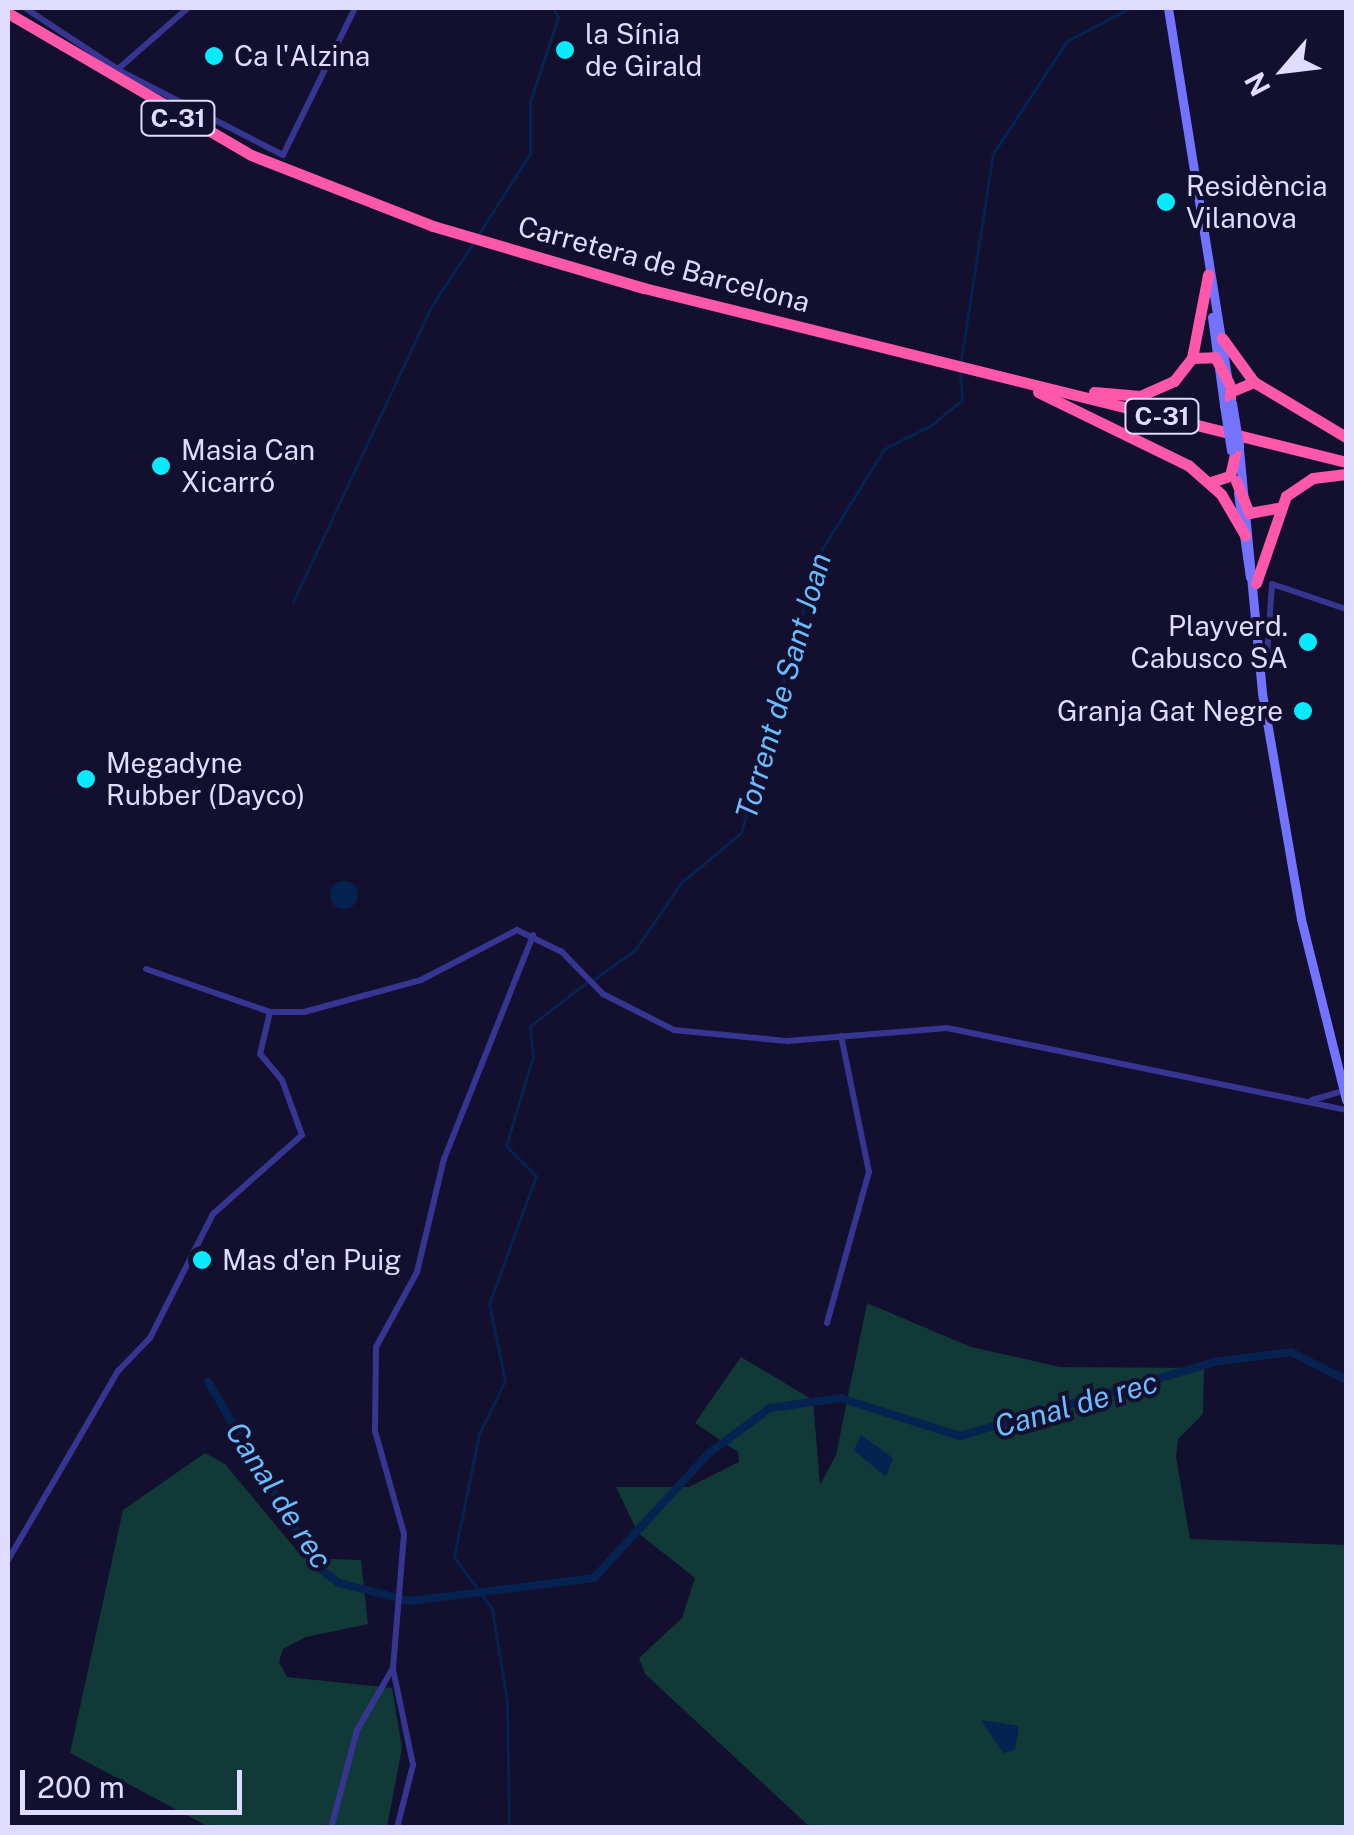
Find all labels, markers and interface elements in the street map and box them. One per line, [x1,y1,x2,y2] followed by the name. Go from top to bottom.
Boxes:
[585,17,702,83] place label: la Sínia de Girald
[1234,20,1334,120] north arrow
[234,39,370,73] place label: Ca l'Alzina
[554,39,576,61] marker: la Sínia de Girald
[203,45,225,67] marker: Ca l'Alzina
[1237,67,1277,102] text: N
[138,98,218,138] road number: C-31
[1186,169,1328,235] place label: Residència Vilanova
[1155,191,1177,213] marker: Residència Vilanova
[514,209,814,319] street label: Carretera de Barcelona
[1122,396,1202,436] road number: C-31
[181,433,315,499] place label: Masia Can Xicarró
[150,455,172,477] marker: Masia Can Xicarró
[728,548,838,824] water label: Torrent de Sant Joan
[1130,609,1288,675] place label: Playverd. Cabusco SA
[1297,631,1319,653] marker: Playverd. Cabusco SA
[1057,694,1283,728] place label: Granja Gat Negre
[1292,700,1314,722] marker: Granja Gat Negre
[106,746,305,812] place label: Megadyne Rubber (Dayco)
[75,768,97,790] marker: Megadyne Rubber (Dayco)
[222,1243,402,1277] place label: Mas d'en Puig
[191,1249,213,1271] marker: Mas d'en Puig
[990,1363,1162,1445] water label: Canal de rec
[218,1415,340,1575] water label: Canal de rec
[25,1750,248,1812] scale bar
[37,1769,125,1805] text: 200 m

